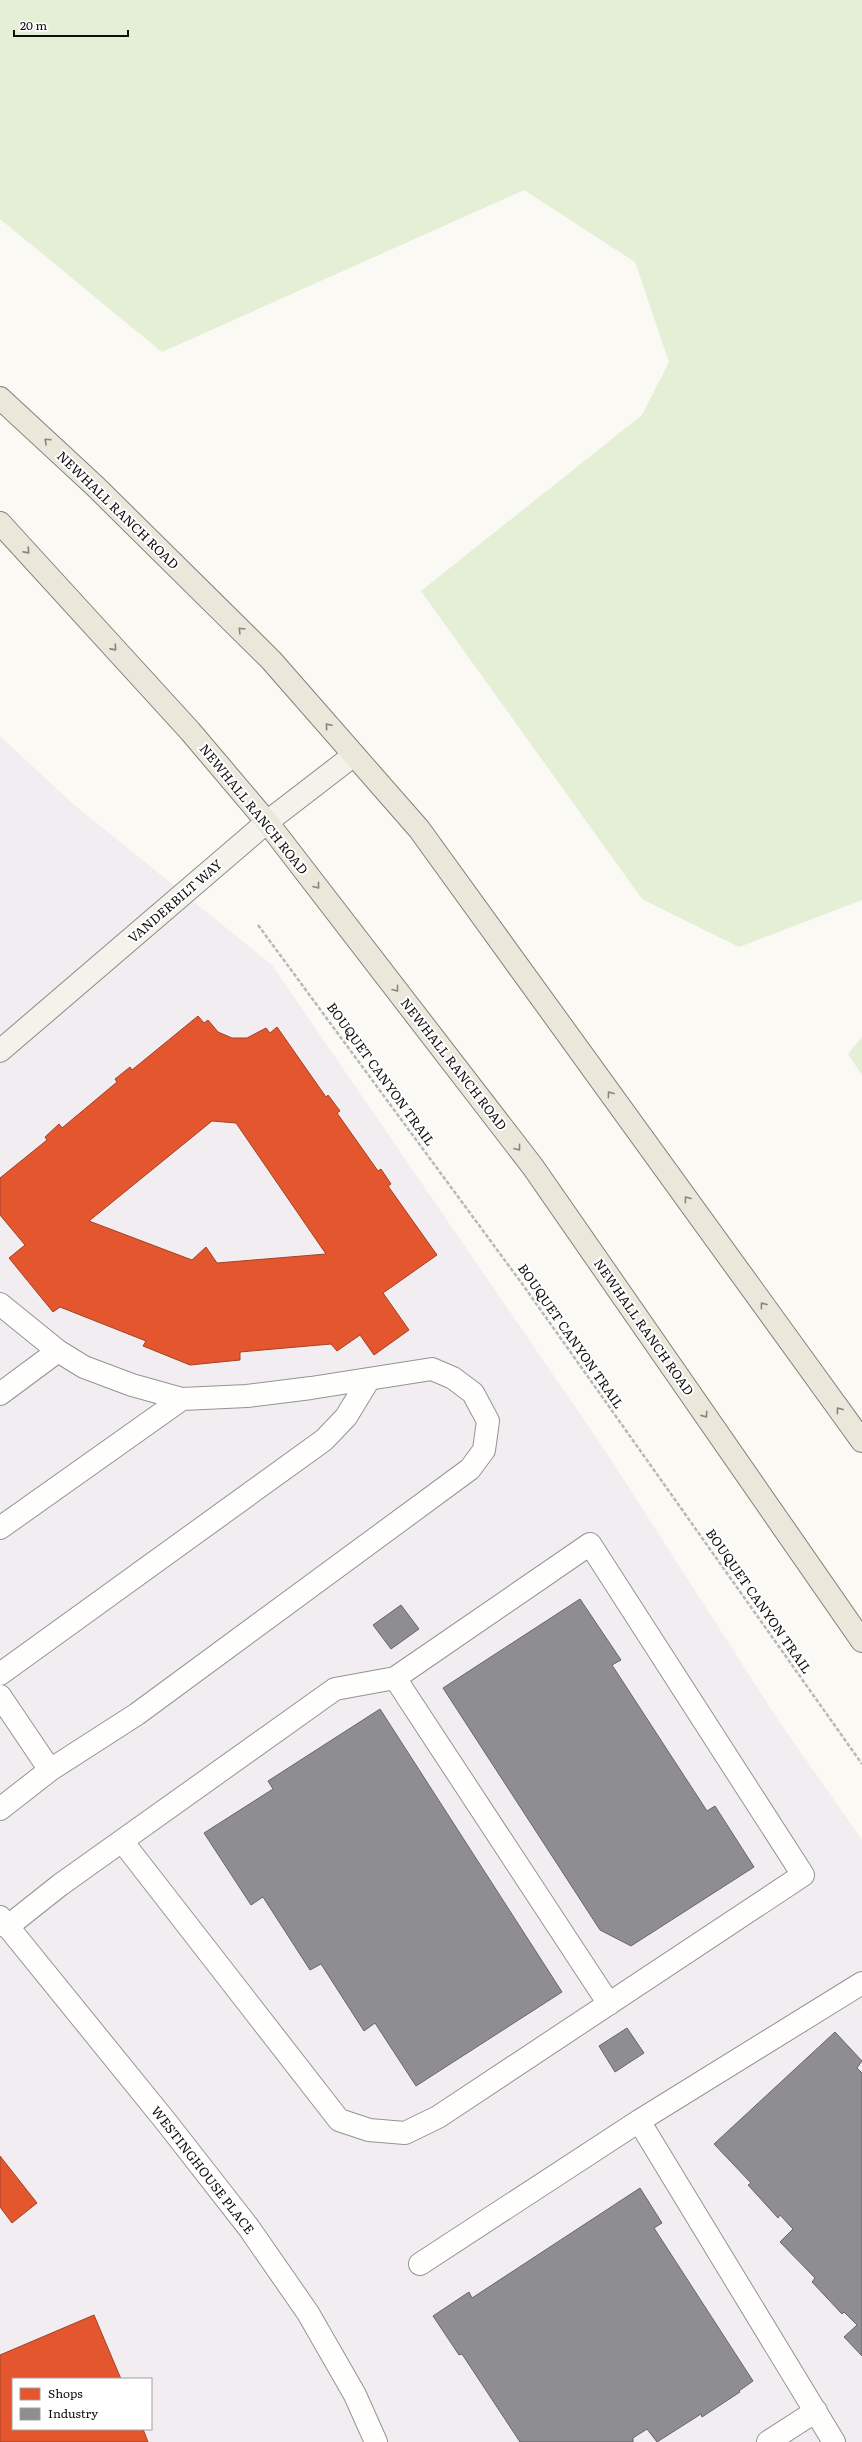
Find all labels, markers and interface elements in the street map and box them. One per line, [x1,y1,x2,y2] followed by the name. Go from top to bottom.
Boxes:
[14,12,128,38] scale bar
[20,16,47,34] text: 20 m
[44,439,52,446] one-way arrow
[53,446,184,573] street label: NEWHALL RANCH ROAD
[23,546,30,554] one-way arrow
[238,627,245,635] one-way arrow
[110,643,117,650] one-way arrow
[325,723,333,731] one-way arrow
[196,739,313,878] street label: NEWHALL RANCH ROAD
[124,854,226,947] street label: VANDERBILT WAY
[312,881,319,888] one-way arrow
[391,985,399,992] one-way arrow
[397,994,512,1134] street label: NEWHALL RANCH ROAD
[323,998,440,1149] street label: BOUQUET CANYON TRAIL
[607,1091,615,1098] one-way arrow
[513,1143,520,1150] one-way arrow
[685,1197,692,1204] one-way arrow
[590,1255,699,1399] street label: NEWHALL RANCH ROAD
[514,1259,629,1412] street label: BOUQUET CANYON TRAIL
[761,1302,768,1309] one-way arrow
[836,1407,844,1414] one-way arrow
[700,1410,707,1417] one-way arrow
[702,1524,817,1677] street label: BOUQUET CANYON TRAIL
[147,2102,260,2238] street label: WESTINGHOUSE PLACE
[12,2378,152,2430] legend
[48,2384,83,2402] text: Shops
[48,2404,98,2422] text: Industry

